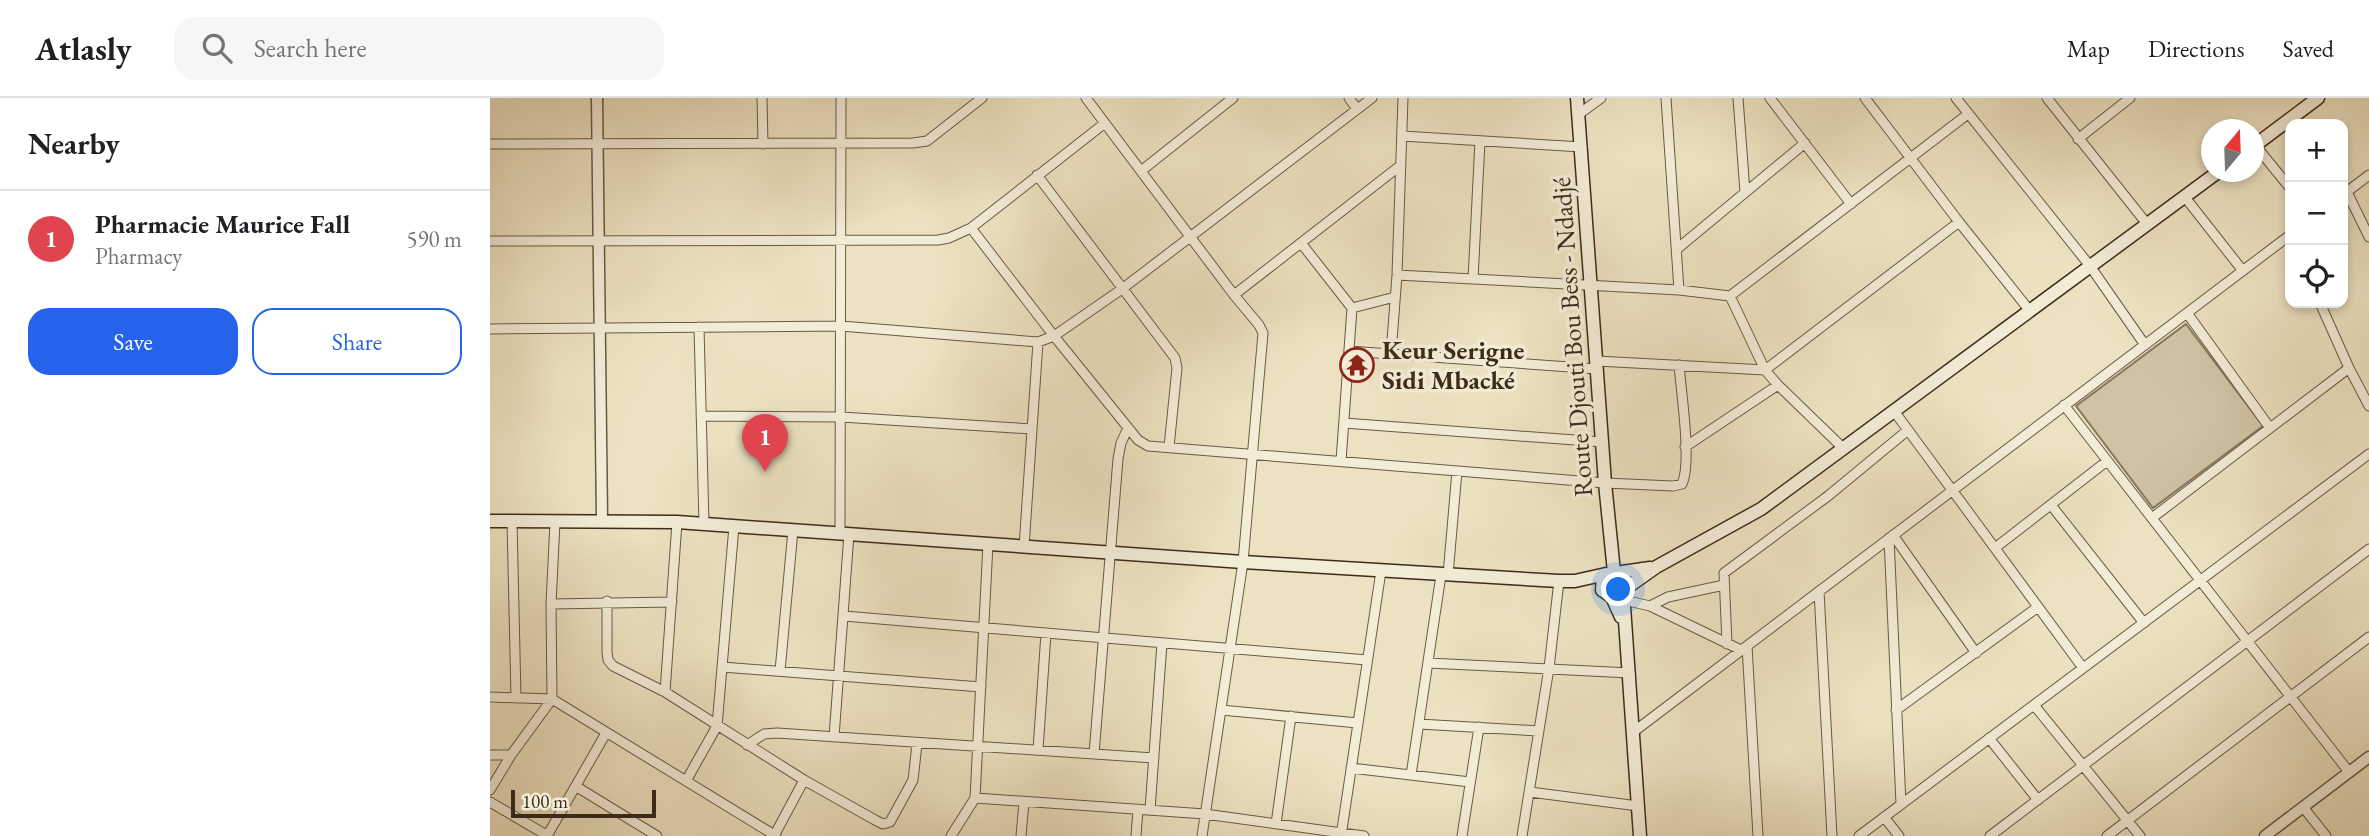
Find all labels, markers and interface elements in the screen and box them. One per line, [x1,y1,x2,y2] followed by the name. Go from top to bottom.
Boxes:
[174,17,664,80] search box
[35,27,132,70] text: Atlasly
[198,29,236,67] icon: search
[254,31,367,65] text: Search here
[2067,33,2110,64] text: Map
[2148,33,2245,64] text: Directions
[2283,33,2334,64] text: Saved
[2201,119,2264,182] north arrow
[2285,119,2348,308] map controls
[2285,119,2348,182] button: +
[28,124,120,163] text: Nearby
[1544,176,1600,498] street label: Route Djouti Bou Bess - Ndadjé
[2285,182,2348,245] button: −
[95,207,350,241] text: Pharmacie Maurice Fall
[45,224,57,254] text: 1
[406,224,462,254] text: 590 m
[95,241,182,271] text: Pharmacy
[2285,245,2348,308] button: locate
[28,308,238,375] button: Save
[252,308,462,375] button: Share
[1382,333,1525,397] place label: Keur Serigne Sidi Mbacké
[1338,346,1376,384] temple icon: Keur Serigne Sidi Mbacké
[742,414,788,472] pin: 1
[1601,572,1635,606] your location
[511,787,656,819] scale bar
[522,789,568,814] text: 100 m

